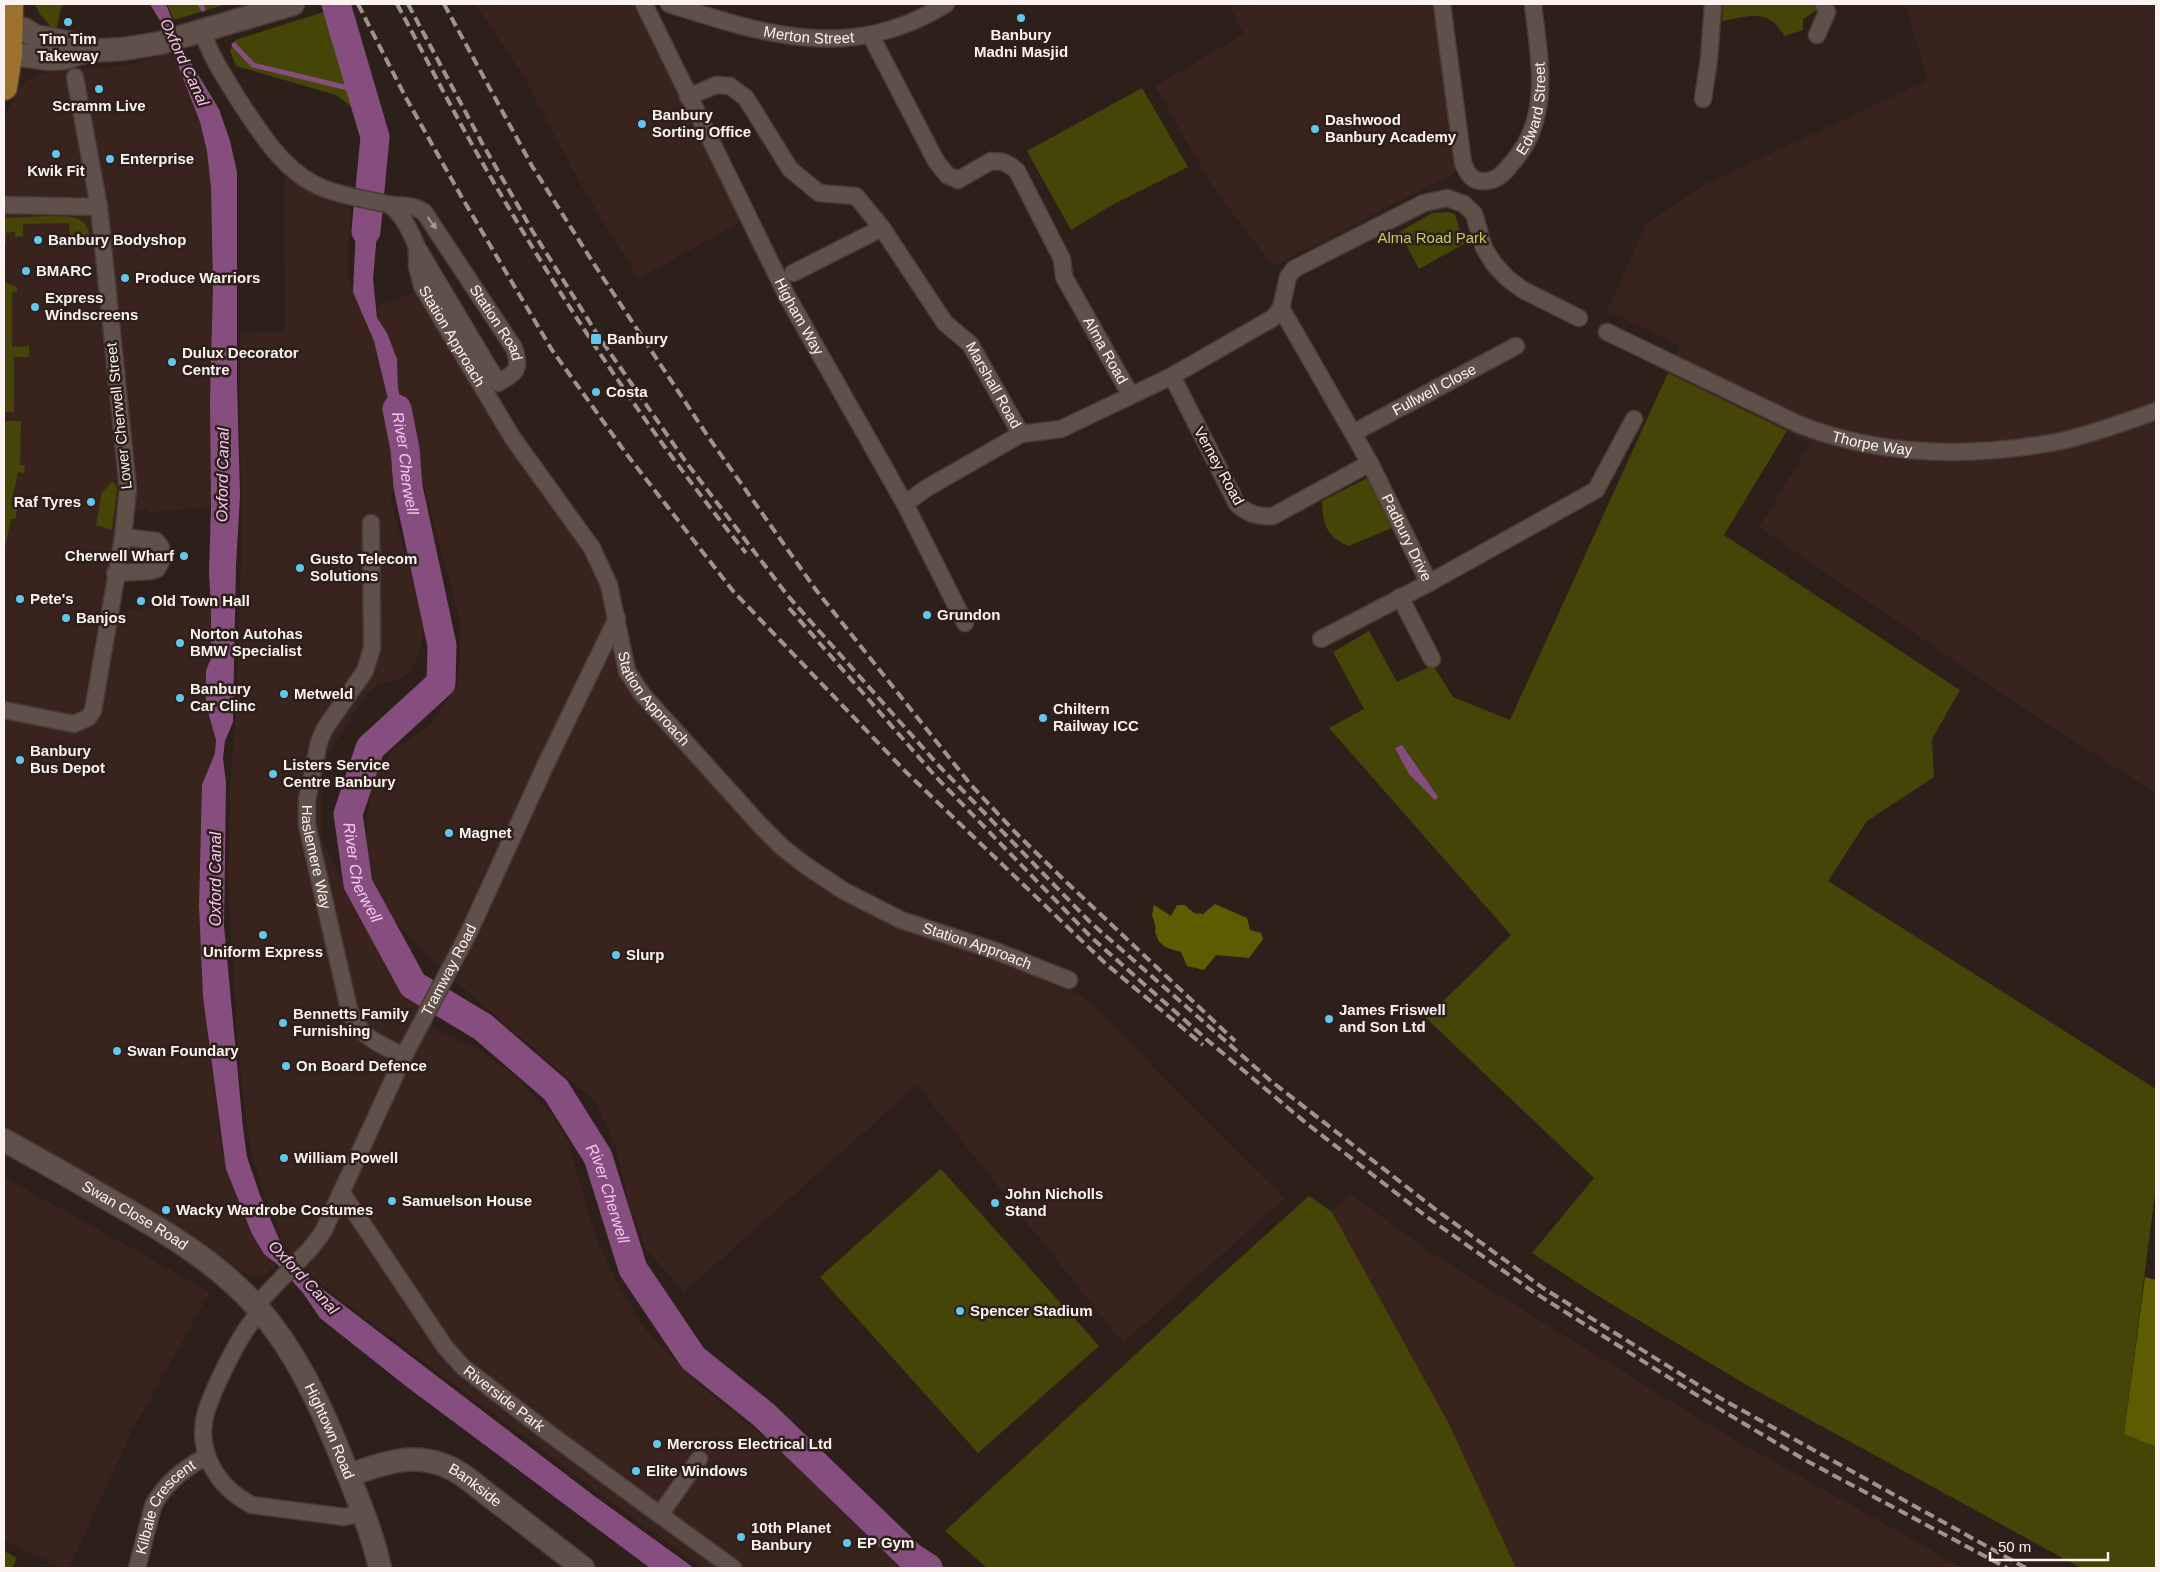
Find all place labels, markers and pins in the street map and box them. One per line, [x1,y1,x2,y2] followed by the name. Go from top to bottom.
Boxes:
[1015,12,1027,24] marker: Banbury Madni Masjid
[62,16,74,28] marker: Tim Tim Takeway
[974,26,1068,60] place label: Banbury Madni Masjid
[37,30,99,64] place label: Tim Tim Takeway
[93,83,105,95] marker: Scramm Live
[52,97,146,114] place label: Scramm Live
[652,106,751,140] place label: Banbury Sorting Office
[1325,111,1457,145] place label: Dashwood Banbury Academy
[636,118,648,130] marker: Banbury Sorting Office
[1309,123,1321,135] marker: Dashwood Banbury Academy
[50,148,62,160] marker: Kwik Fit
[120,150,194,167] place label: Enterprise
[104,153,116,165] marker: Enterprise
[27,162,85,179] place label: Kwik Fit
[48,231,186,248] place label: Banbury Bodyshop
[32,234,44,246] marker: Banbury Bodyshop
[36,262,92,279] place label: BMARC
[20,265,32,277] marker: BMARC
[135,269,260,286] place label: Produce Warriors
[119,272,131,284] marker: Produce Warriors
[45,289,138,323] place label: Express Windscreens
[29,301,41,313] marker: Express Windscreens
[607,330,669,347] place label: Banbury
[589,332,603,346] marker: Banbury
[182,344,299,378] place label: Dulux Decorator Centre
[166,356,178,368] marker: Dulux Decorator Centre
[606,383,648,400] place label: Costa
[590,386,602,398] marker: Costa
[14,493,81,510] place label: Raf Tyres
[85,496,97,508] marker: Raf Tyres
[65,547,175,564] place label: Cherwell Wharf
[178,550,190,562] marker: Cherwell Wharf
[310,550,417,584] place label: Gusto Telecom Solutions
[294,562,306,574] marker: Gusto Telecom Solutions
[30,590,74,607] place label: Pete's
[151,592,250,609] place label: Old Town Hall
[14,593,26,605] marker: Pete's
[135,595,147,607] marker: Old Town Hall
[937,606,1000,623] place label: Grundon
[76,609,126,626] place label: Banjos
[921,609,933,621] marker: Grundon
[60,612,72,624] marker: Banjos
[190,625,303,659] place label: Norton Autohas BMW Specialist
[174,637,186,649] marker: Norton Autohas BMW Specialist
[190,680,256,714] place label: Banbury Car Clinc
[294,685,353,702] place label: Metweld
[278,688,290,700] marker: Metweld
[174,692,186,704] marker: Banbury Car Clinc
[1053,700,1139,734] place label: Chiltern Railway ICC
[1037,712,1049,724] marker: Chiltern Railway ICC
[30,742,105,776] place label: Banbury Bus Depot
[14,754,26,766] marker: Banbury Bus Depot
[283,756,396,790] place label: Listers Service Centre Banbury
[267,768,279,780] marker: Listers Service Centre Banbury
[459,824,512,841] place label: Magnet
[443,827,455,839] marker: Magnet
[257,929,269,941] marker: Uniform Express
[203,943,323,960] place label: Uniform Express
[626,946,664,963] place label: Slurp
[610,949,622,961] marker: Slurp
[1339,1001,1446,1035] place label: James Friswell and Son Ltd
[293,1005,410,1039] place label: Bennetts Family Furnishing
[1323,1013,1335,1025] marker: James Friswell and Son Ltd
[277,1017,289,1029] marker: Bennetts Family Furnishing
[127,1042,239,1059] place label: Swan Foundary
[111,1045,123,1057] marker: Swan Foundary
[296,1057,427,1074] place label: On Board Defence
[280,1060,292,1072] marker: On Board Defence
[294,1149,398,1166] place label: William Powell
[278,1152,290,1164] marker: William Powell
[1005,1185,1103,1219] place label: John Nicholls Stand
[402,1192,532,1209] place label: Samuelson House
[386,1195,398,1207] marker: Samuelson House
[989,1197,1001,1209] marker: John Nicholls Stand
[176,1201,373,1218] place label: Wacky Wardrobe Costumes
[160,1204,172,1216] marker: Wacky Wardrobe Costumes
[970,1302,1093,1319] place label: Spencer Stadium
[954,1305,966,1317] marker: Spencer Stadium
[667,1435,832,1452] place label: Mercross Electrical Ltd
[651,1438,663,1450] marker: Mercross Electrical Ltd
[646,1462,748,1479] place label: Elite Windows
[630,1465,642,1477] marker: Elite Windows
[751,1519,831,1553] place label: 10th Planet Banbury
[735,1531,747,1543] marker: 10th Planet Banbury
[857,1534,914,1551] place label: EP Gym
[841,1537,853,1549] marker: EP Gym

